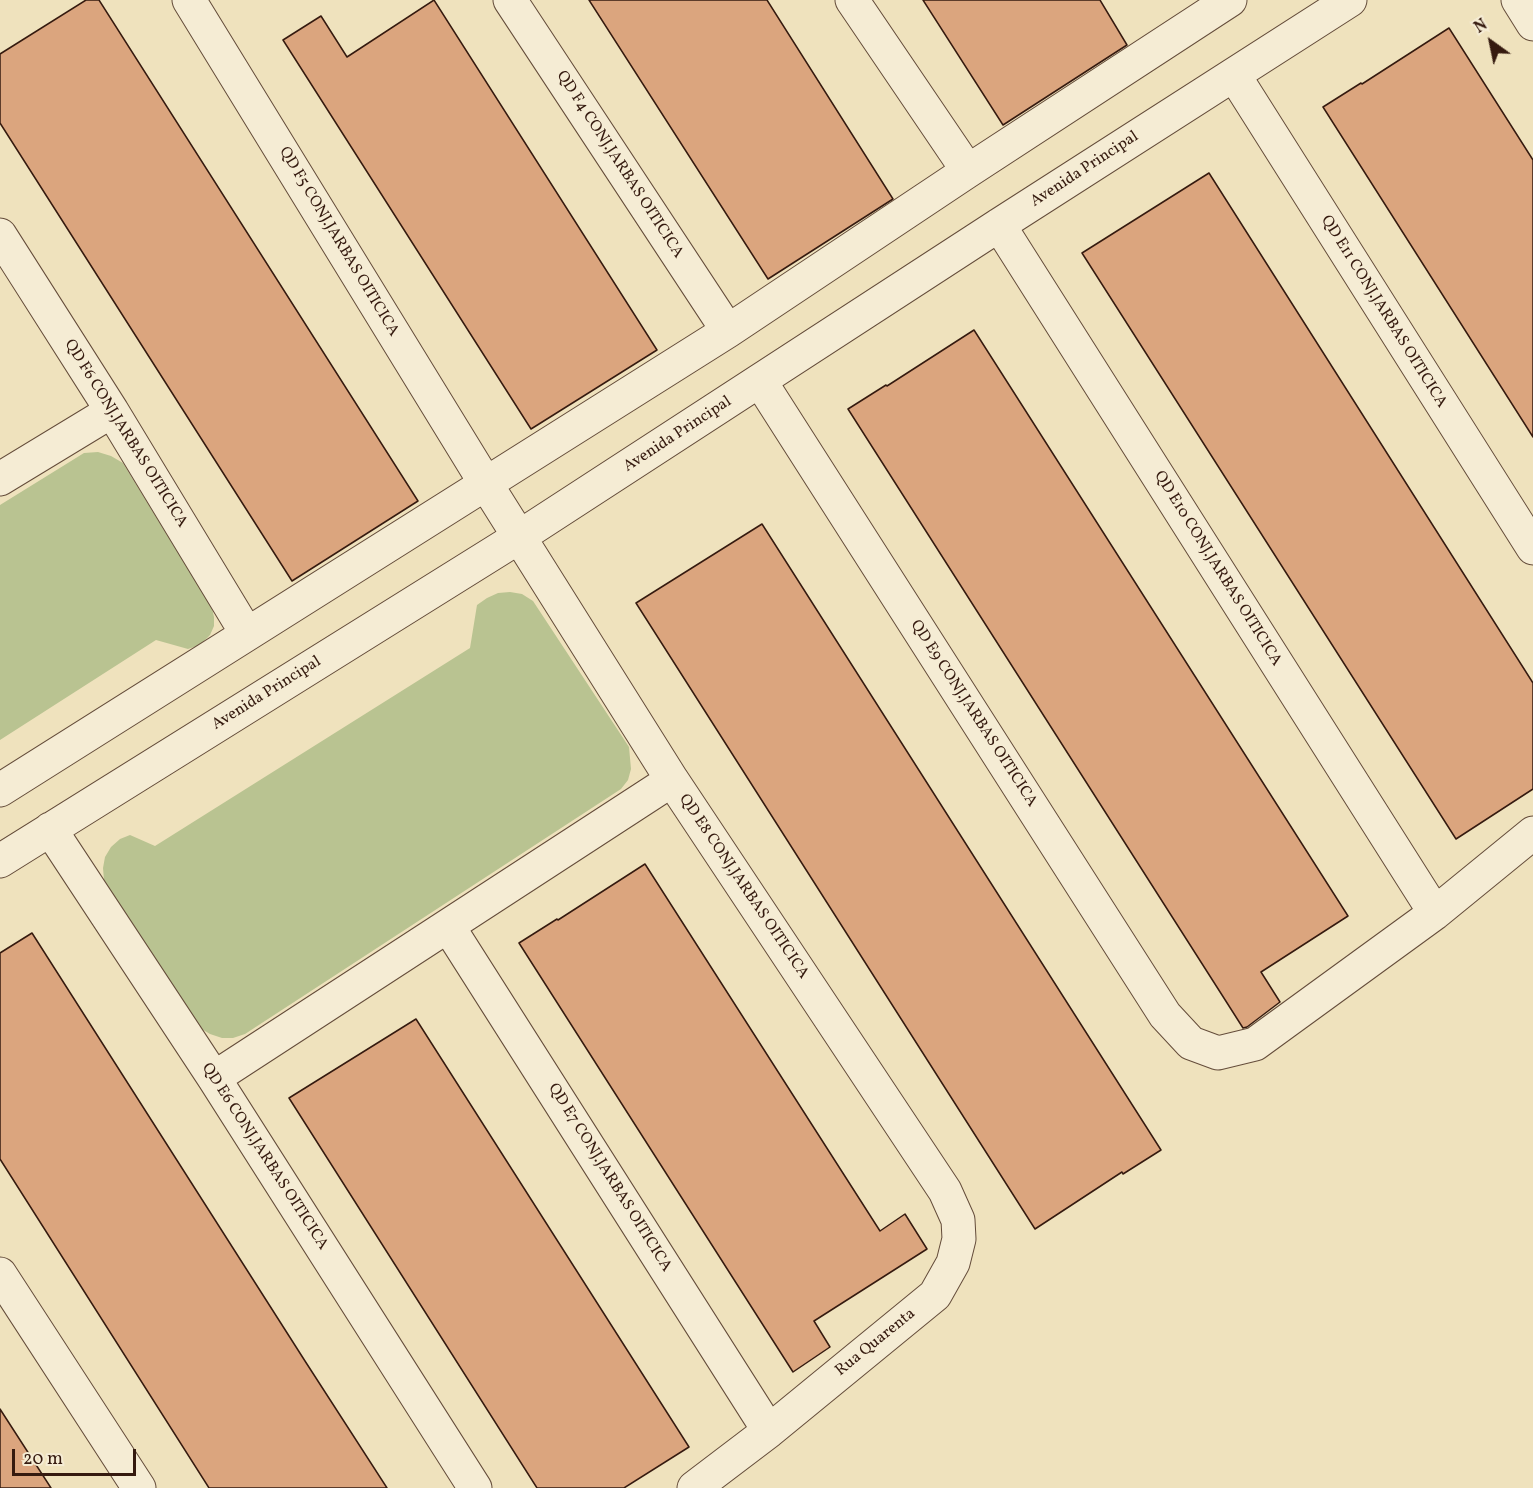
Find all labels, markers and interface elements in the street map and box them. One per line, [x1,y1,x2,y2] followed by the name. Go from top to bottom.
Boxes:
[1461,12,1521,72] north arrow
[1470,15,1492,39] text: N
[551,68,687,262] street label: QD F4 CONJ.JARBAS OITICICA
[1027,128,1143,212] street label: Avenida Principal
[274,144,402,340] street label: QD F5 CONJ.JARBAS OITICICA
[1316,212,1450,412] street label: QD E11 CONJ.JARBAS OITICICA
[59,336,191,532] street label: QD F6 CONJ.JARBAS OITICICA
[620,393,736,477] street label: Avenida Principal
[1149,468,1285,670] street label: QD E10 CONJ.JARBAS OITICICA
[905,617,1041,811] street label: QD E9 CONJ.JARBAS OITICICA
[209,653,325,735] street label: Avenida Principal
[674,791,812,983] street label: QD E8 CONJ.JARBAS OITICICA
[196,1060,332,1254] street label: QD E6 CONJ.JARBAS OITICICA
[543,1080,675,1276] street label: QD E7 CONJ.JARBAS OITICICA
[832,1305,920,1381] street label: Rua Quarenta
[15,1437,140,1475] scale bar
[23,1447,63,1472] text: 20 m

